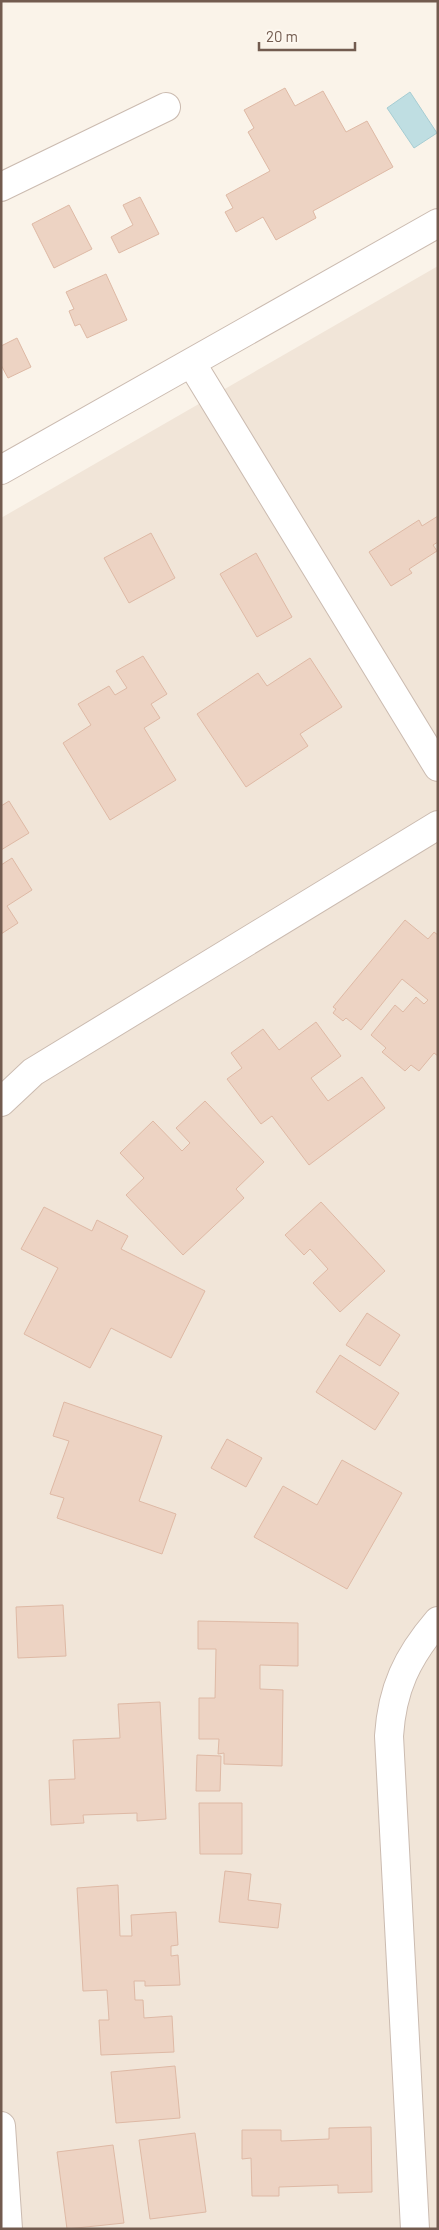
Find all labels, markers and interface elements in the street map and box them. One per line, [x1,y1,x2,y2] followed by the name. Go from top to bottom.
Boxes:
[259,20,355,52] scale bar
[266,27,298,45] text: 20 m

